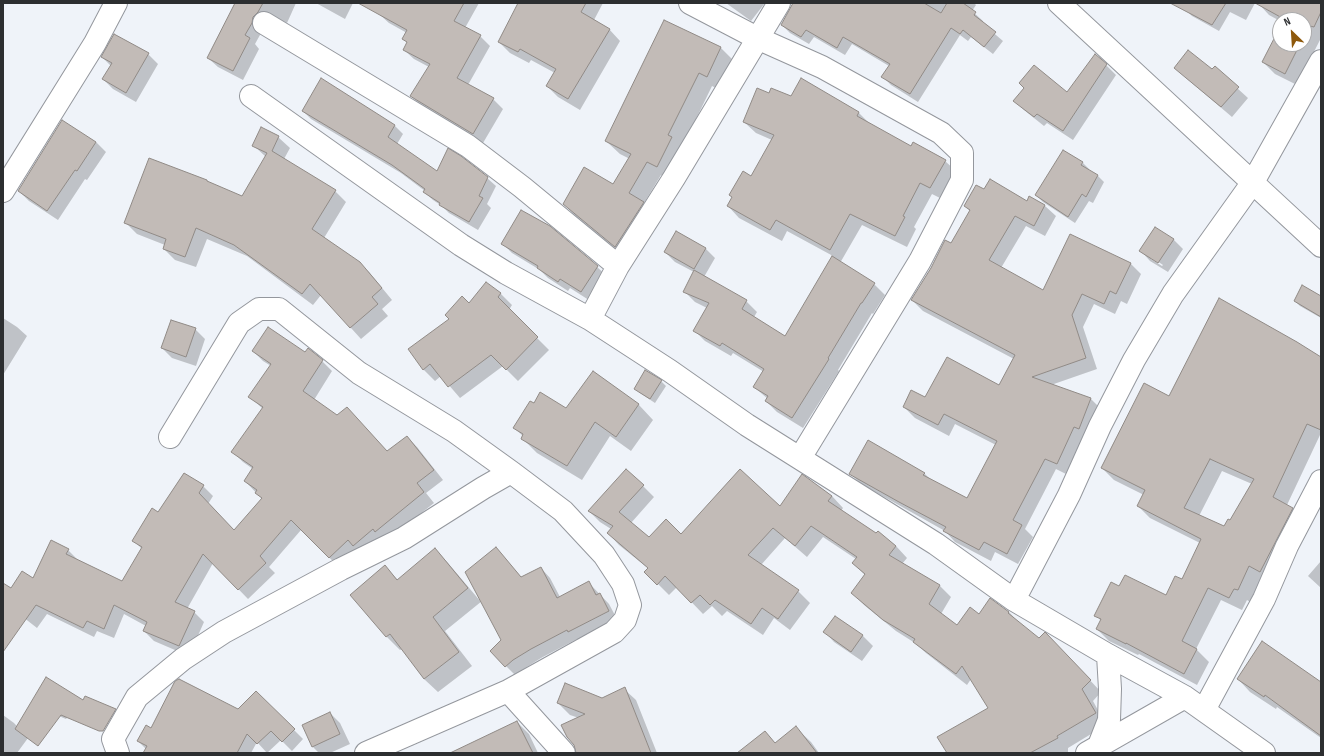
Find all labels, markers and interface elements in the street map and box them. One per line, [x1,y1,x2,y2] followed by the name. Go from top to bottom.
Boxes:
[1272,12,1312,52] north arrow
[1282,14,1293,29] text: N

